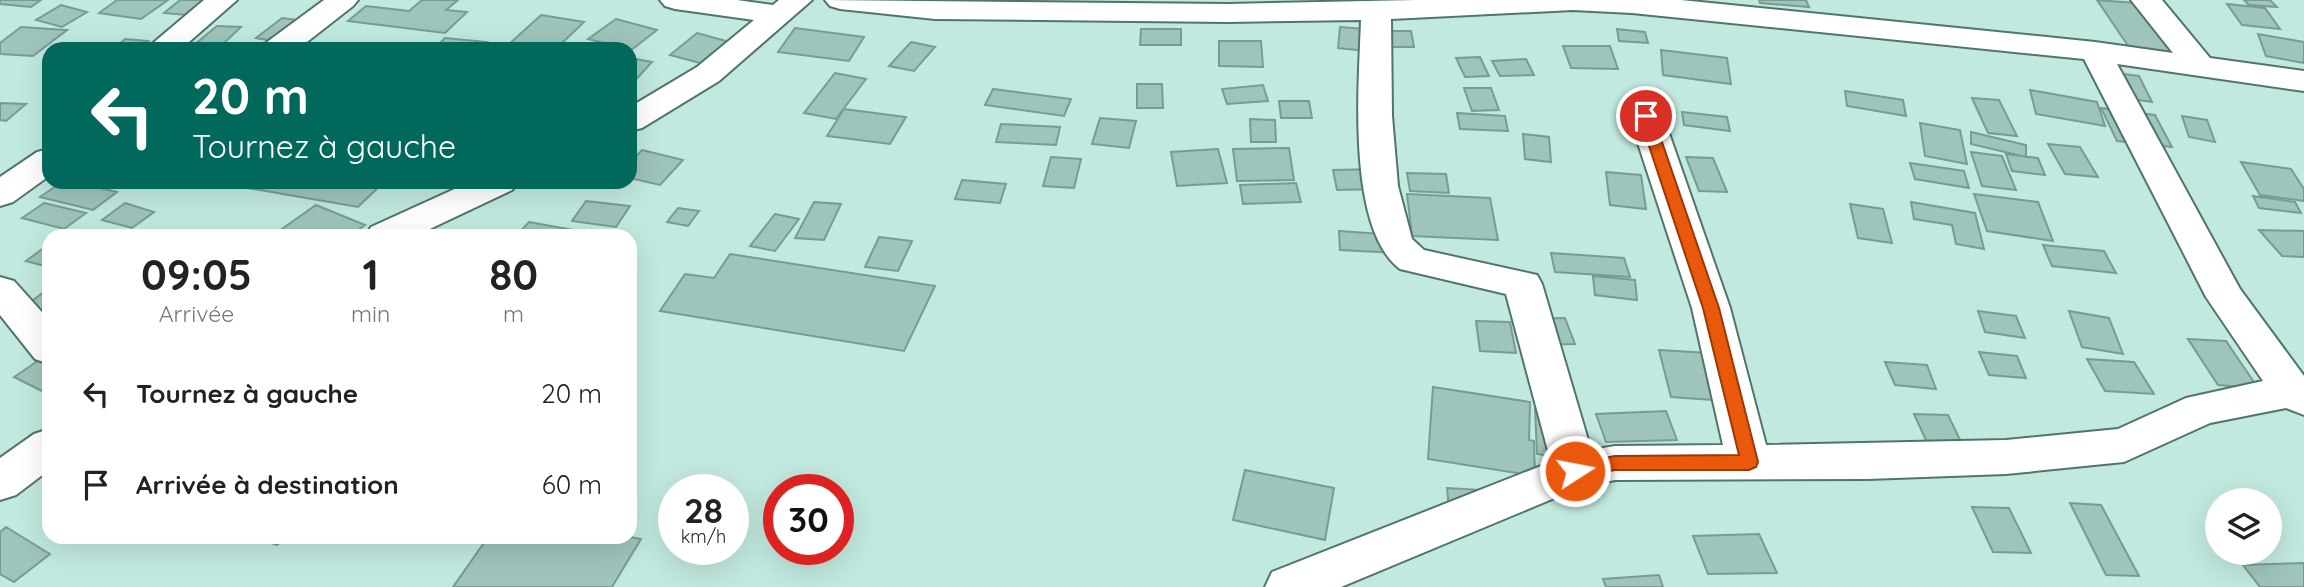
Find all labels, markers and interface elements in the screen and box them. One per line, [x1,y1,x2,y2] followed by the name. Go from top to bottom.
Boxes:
[192,65,309,126] text: 20 m
[77,70,168,161] icon: left
[1616,86,1676,146] pin
[1627,97,1665,135] icon: arrive
[192,126,456,166] text: Tournez à gauche
[141,248,252,301] text: 09:05
[362,248,379,301] text: 1
[489,248,538,301] text: 80
[159,299,234,328] text: Arrivée
[351,299,390,328] text: min
[503,299,524,328] text: m
[77,375,115,413] icon: left
[136,377,358,410] text: Tournez à gauche
[541,377,602,410] text: 20 m
[1538,434,1612,508] position arrow
[77,466,115,504] icon: arrive
[136,468,399,501] text: Arrivée à destination
[542,468,602,501] text: 60 m
[763,474,854,565] speed limit sign: 30
[684,488,723,532] text: 28
[2205,488,2282,565] map controls
[2205,488,2282,565] button: layers
[681,525,726,548] text: km/h

